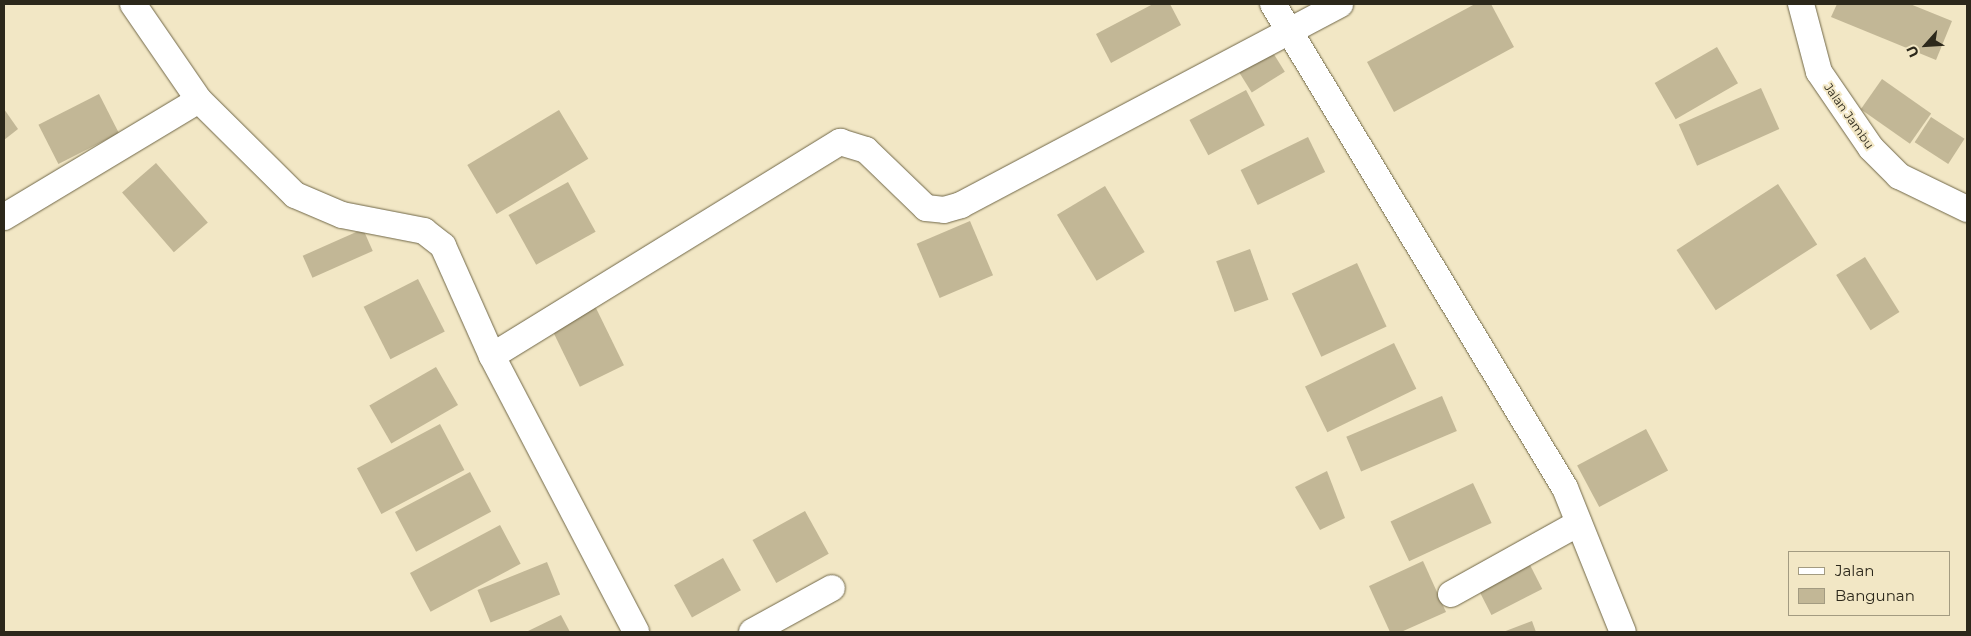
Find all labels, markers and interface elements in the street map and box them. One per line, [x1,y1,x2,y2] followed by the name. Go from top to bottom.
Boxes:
[1901,20,1951,70] north arrow
[1902,43,1923,60] text: U
[1821,80,1877,152] street label: Jalan Jambu
[1788,551,1951,616] legend
[1835,561,1874,580] text: Jalan
[1835,586,1915,605] text: Bangunan

